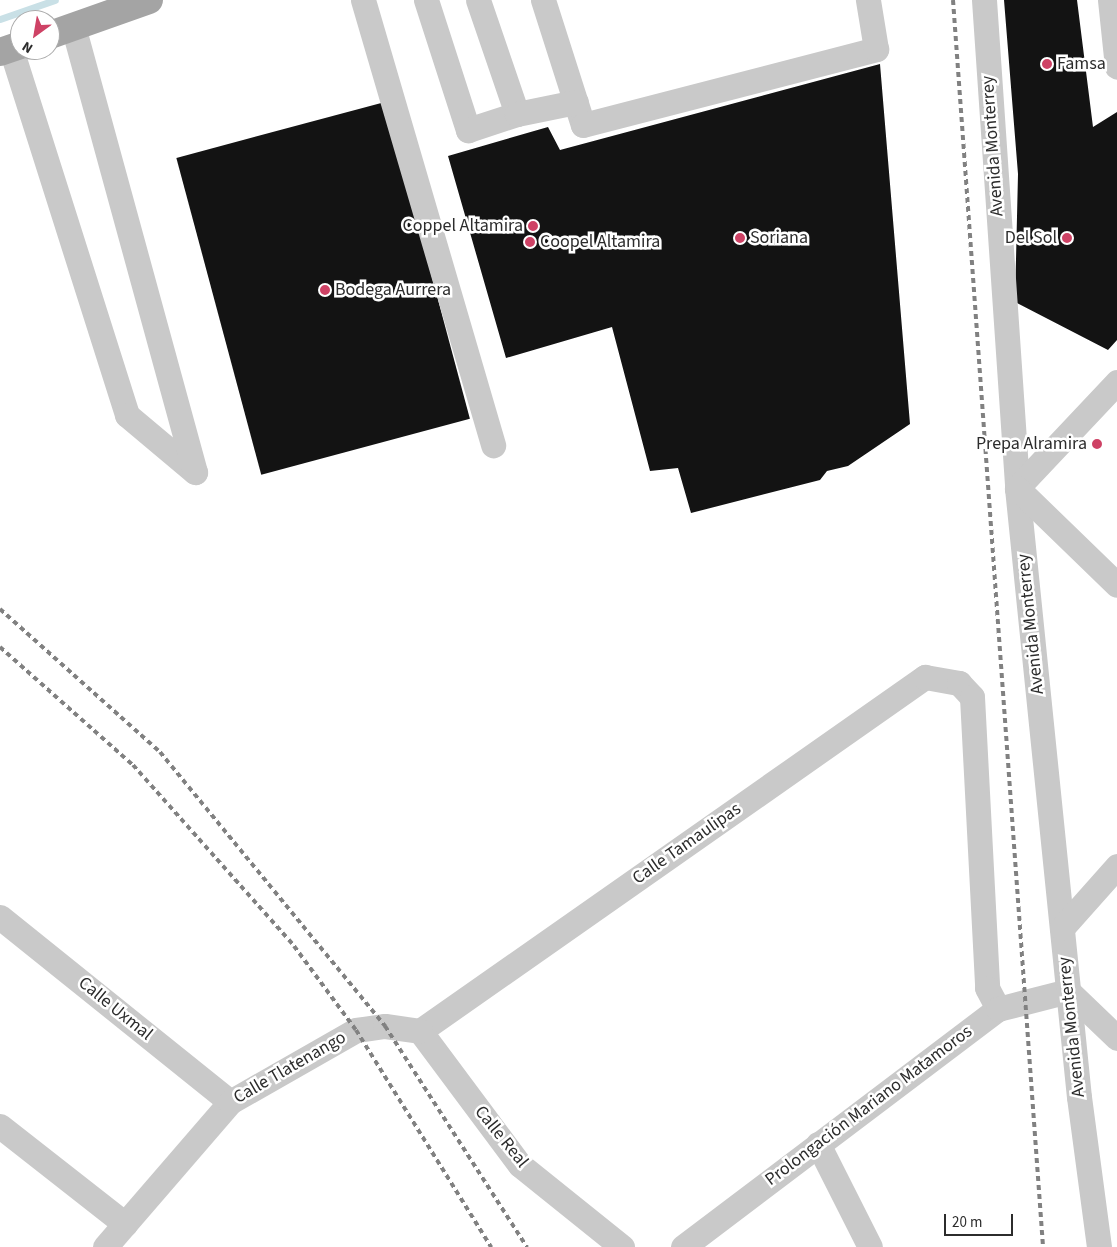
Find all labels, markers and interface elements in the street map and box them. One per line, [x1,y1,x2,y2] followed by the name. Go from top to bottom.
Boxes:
[10,10,60,60] north arrow
[18,36,37,58] text: N
[1057,53,1106,75] place label: Famsa
[1041,58,1053,70] marker: Famsa
[977,75,1009,217] street label: Avenida Monterrey
[402,215,523,237] place label: Coppel Altamira
[527,220,539,232] marker: Coppel Altamira
[750,227,808,249] place label: Soriana
[1005,227,1057,249] place label: Del Sol
[540,231,660,253] place label: Coopel Altamira
[734,232,746,244] marker: Soriana
[1061,232,1073,244] marker: Del Sol
[524,236,536,248] marker: Coopel Altamira
[335,279,451,301] place label: Bodega Aurrera
[319,284,331,296] marker: Bodega Aurrera
[976,433,1087,455] place label: Prepa Alramira
[1091,438,1103,450] marker: Prepa Alramira
[1013,553,1049,695] street label: Avenida Monterrey
[629,799,745,889] street label: Calle Tamaulipas
[1054,956,1090,1098] street label: Avenida Monterrey
[74,973,156,1045] street label: Calle Uxmal
[761,1021,977,1191] street label: Prolongación Mariano Matamoros
[230,1027,350,1109] street label: Calle Tlatenango
[469,1102,533,1172] street label: Calle Real
[947,1204,1016,1236] scale bar
[952,1212,982,1233] text: 20 m

